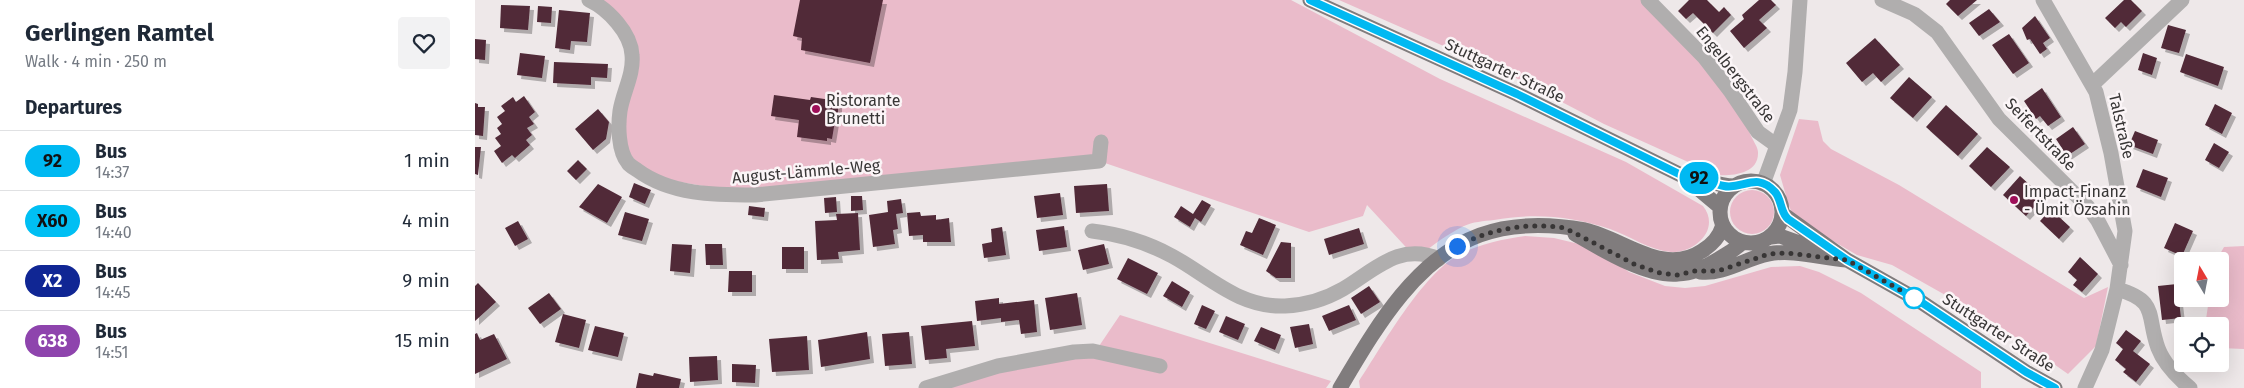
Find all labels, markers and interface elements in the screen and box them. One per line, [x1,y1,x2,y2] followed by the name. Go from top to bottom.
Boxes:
[398,17,450,69] button: heart
[25,19,214,47] text: Gerlingen Ramtel
[1692,22,1779,126] street label: Engelbergstraße
[1442,34,1568,106] street label: Stuttgarter Straße
[25,52,167,71] text: Walk · 4 min · 250 m
[826,91,901,128] place label: Ristorante Brunetti
[2105,92,2138,161] street label: Talstraße
[2001,94,2080,175] street label: Seifertstraße
[25,96,122,119] text: Departures
[810,103,822,115] marker: Ristorante Brunetti
[95,140,127,163] text: Bus
[404,149,450,172] text: 1 min
[43,150,62,172] text: 92
[731,155,882,187] street label: August-Lämmle-Weg
[1677,162,1721,194] line badge: 92
[95,163,129,182] text: 14:37
[1689,167,1709,189] text: 92
[2024,182,2131,219] place label: Impact-Finanz - Ümit Özsahin
[2008,194,2020,206] marker: Impact-Finanz - Ümit Özsahin
[95,200,127,223] text: Bus
[402,209,450,232] text: 4 min
[37,210,68,232] text: X60
[95,223,132,242] text: 14:40
[1445,234,1470,259] your location
[2174,252,2229,308] north arrow
[2174,252,2229,372] map controls
[95,260,127,283] text: Bus
[402,269,450,292] text: 9 min
[43,270,62,292] text: X2
[95,283,131,302] text: 14:45
[1903,287,1925,309] unlabelled marker
[1939,289,2058,376] street label: Stuttgarter Straße
[2174,317,2229,372] button: locate
[95,320,127,343] text: Bus
[394,329,450,352] text: 15 min
[38,330,67,352] text: 638
[95,343,128,362] text: 14:51

